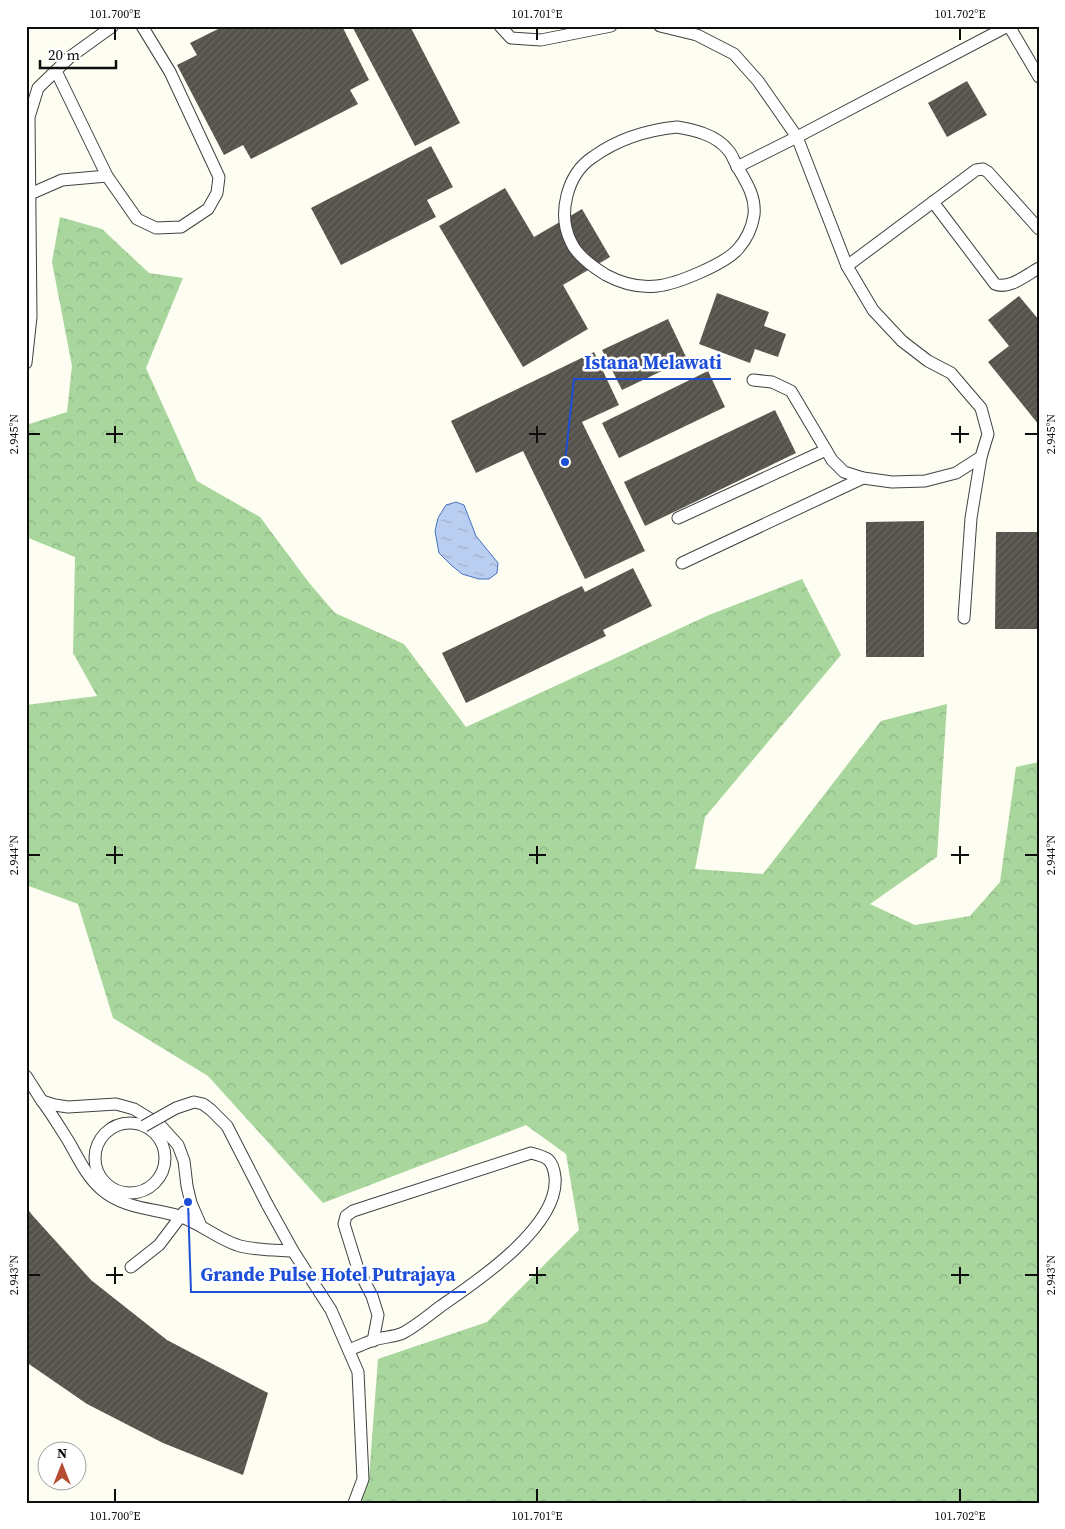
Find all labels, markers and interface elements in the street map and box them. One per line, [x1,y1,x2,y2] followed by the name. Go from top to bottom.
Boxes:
[90,6,140,22] text: 101.700°E
[512,6,562,22] text: 101.701°E
[935,6,985,22] text: 101.702°E
[40,38,116,70] scale bar
[48,44,80,65] text: 20 m
[574,345,731,379] callout: Istana Melawati
[584,349,722,375] text: Istana Melawati
[6,414,22,454] text: 2.945°N
[1043,414,1059,454] text: 2.945°N
[6,835,22,875] text: 2.944°N
[1043,835,1059,875] text: 2.944°N
[6,1255,22,1295] text: 2.943°N
[1043,1255,1059,1295] text: 2.943°N
[191,1258,466,1292] callout: Grande Pulse Hotel Putrajaya
[201,1261,456,1287] text: Grande Pulse Hotel Putrajaya
[38,1442,88,1492] north arrow
[57,1443,67,1463] text: N
[90,1508,140,1524] text: 101.700°E
[512,1508,562,1524] text: 101.701°E
[935,1508,985,1524] text: 101.702°E

